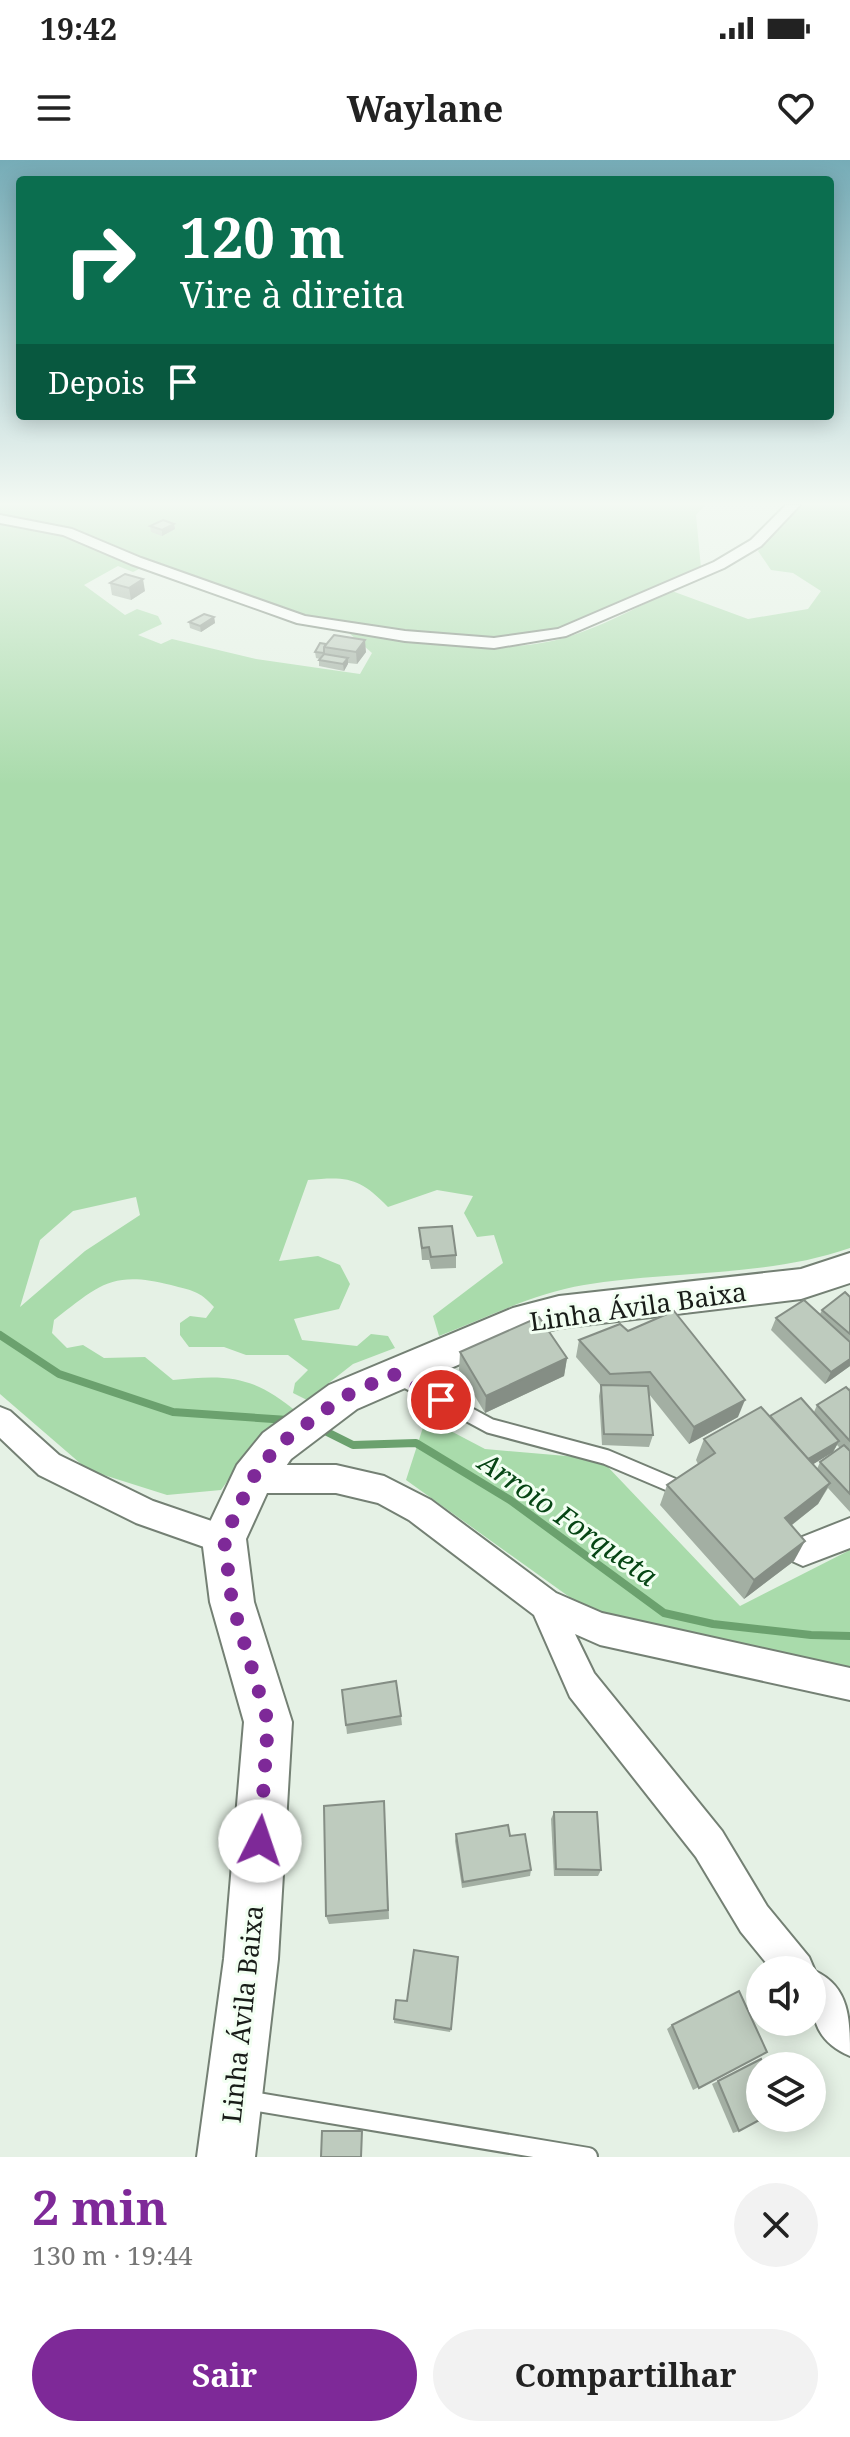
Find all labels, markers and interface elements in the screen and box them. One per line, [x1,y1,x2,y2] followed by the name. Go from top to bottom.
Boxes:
[40,8,117,49] text: 19:42
[347,84,503,133] text: Waylane
[32,86,76,130] icon: menu
[774,86,818,130] icon: heart
[180,198,345,274] text: 120 m
[48,208,152,312] icon: right
[180,270,405,319] text: Vire à direita
[161,360,205,404] icon: arrive
[48,362,145,403] text: Depois
[527,1273,749,1339] street label: Linha Ávila Baixa
[407,1366,475,1434] pin
[419,1378,463,1422] icon: arrive
[470,1441,666,1594] water label: Arroio Forqueta
[218,1799,302,1883] position arrow
[213,1903,271,2125] street label: Linha Ávila Baixa
[746,1956,826,2132] map controls
[746,1956,826,2036] button: sound
[746,2052,826,2132] button: layers
[32,2174,168,2239] text: 2 min
[734,2183,818,2267] button: close
[32,2237,193,2273] text: 130 m · 19:44
[32,2329,417,2421] button: Sair
[433,2329,818,2421] button: Compartilhar

